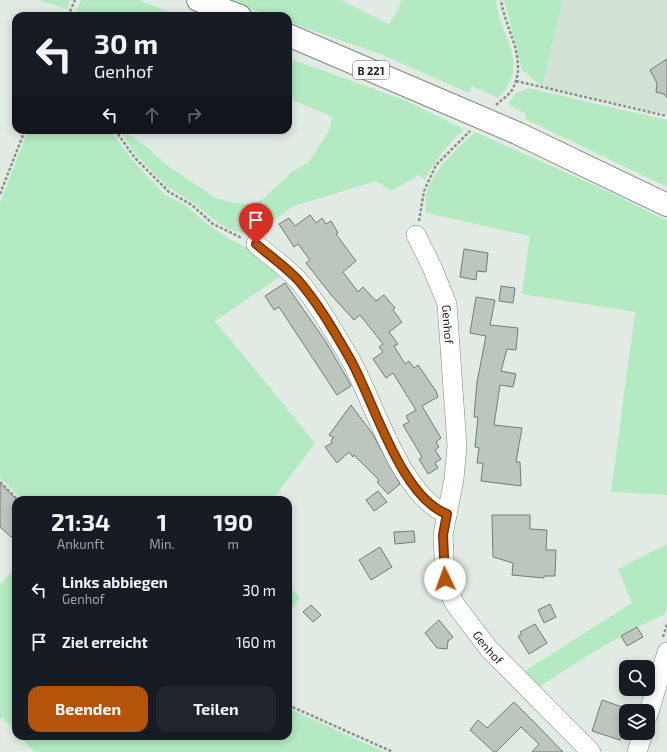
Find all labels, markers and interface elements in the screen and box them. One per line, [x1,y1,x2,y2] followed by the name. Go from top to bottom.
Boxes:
[94,26,158,60] text: 30 m
[28,28,80,80] icon: left
[94,60,153,82] text: Genhof
[353,61,389,79] road number: B 221
[99,104,121,126] icon: left
[141,104,163,126] icon: ahead
[183,104,205,126] icon: right
[239,203,273,244] pin
[245,209,267,231] icon: arrive
[440,304,457,345] street label: Genhof
[51,507,110,536] text: 21:34
[157,507,167,536] text: 1
[213,507,253,536] text: 190
[57,536,104,552] text: Ankunft
[149,536,174,552] text: Min.
[228,536,239,552] text: m
[424,558,466,600] position arrow
[62,573,168,591] text: Links abbiegen
[28,579,50,601] icon: left
[242,581,276,599] text: 30 m
[62,591,105,607] text: Genhof
[470,628,507,667] street label: Genhof
[28,631,50,653] icon: arrive
[62,633,148,651] text: Ziel erreicht
[236,633,276,651] text: 160 m
[619,660,655,740] map controls
[619,660,655,696] button: search
[28,686,148,732] button: Beenden
[156,686,276,732] button: Teilen
[619,704,655,740] button: layers

